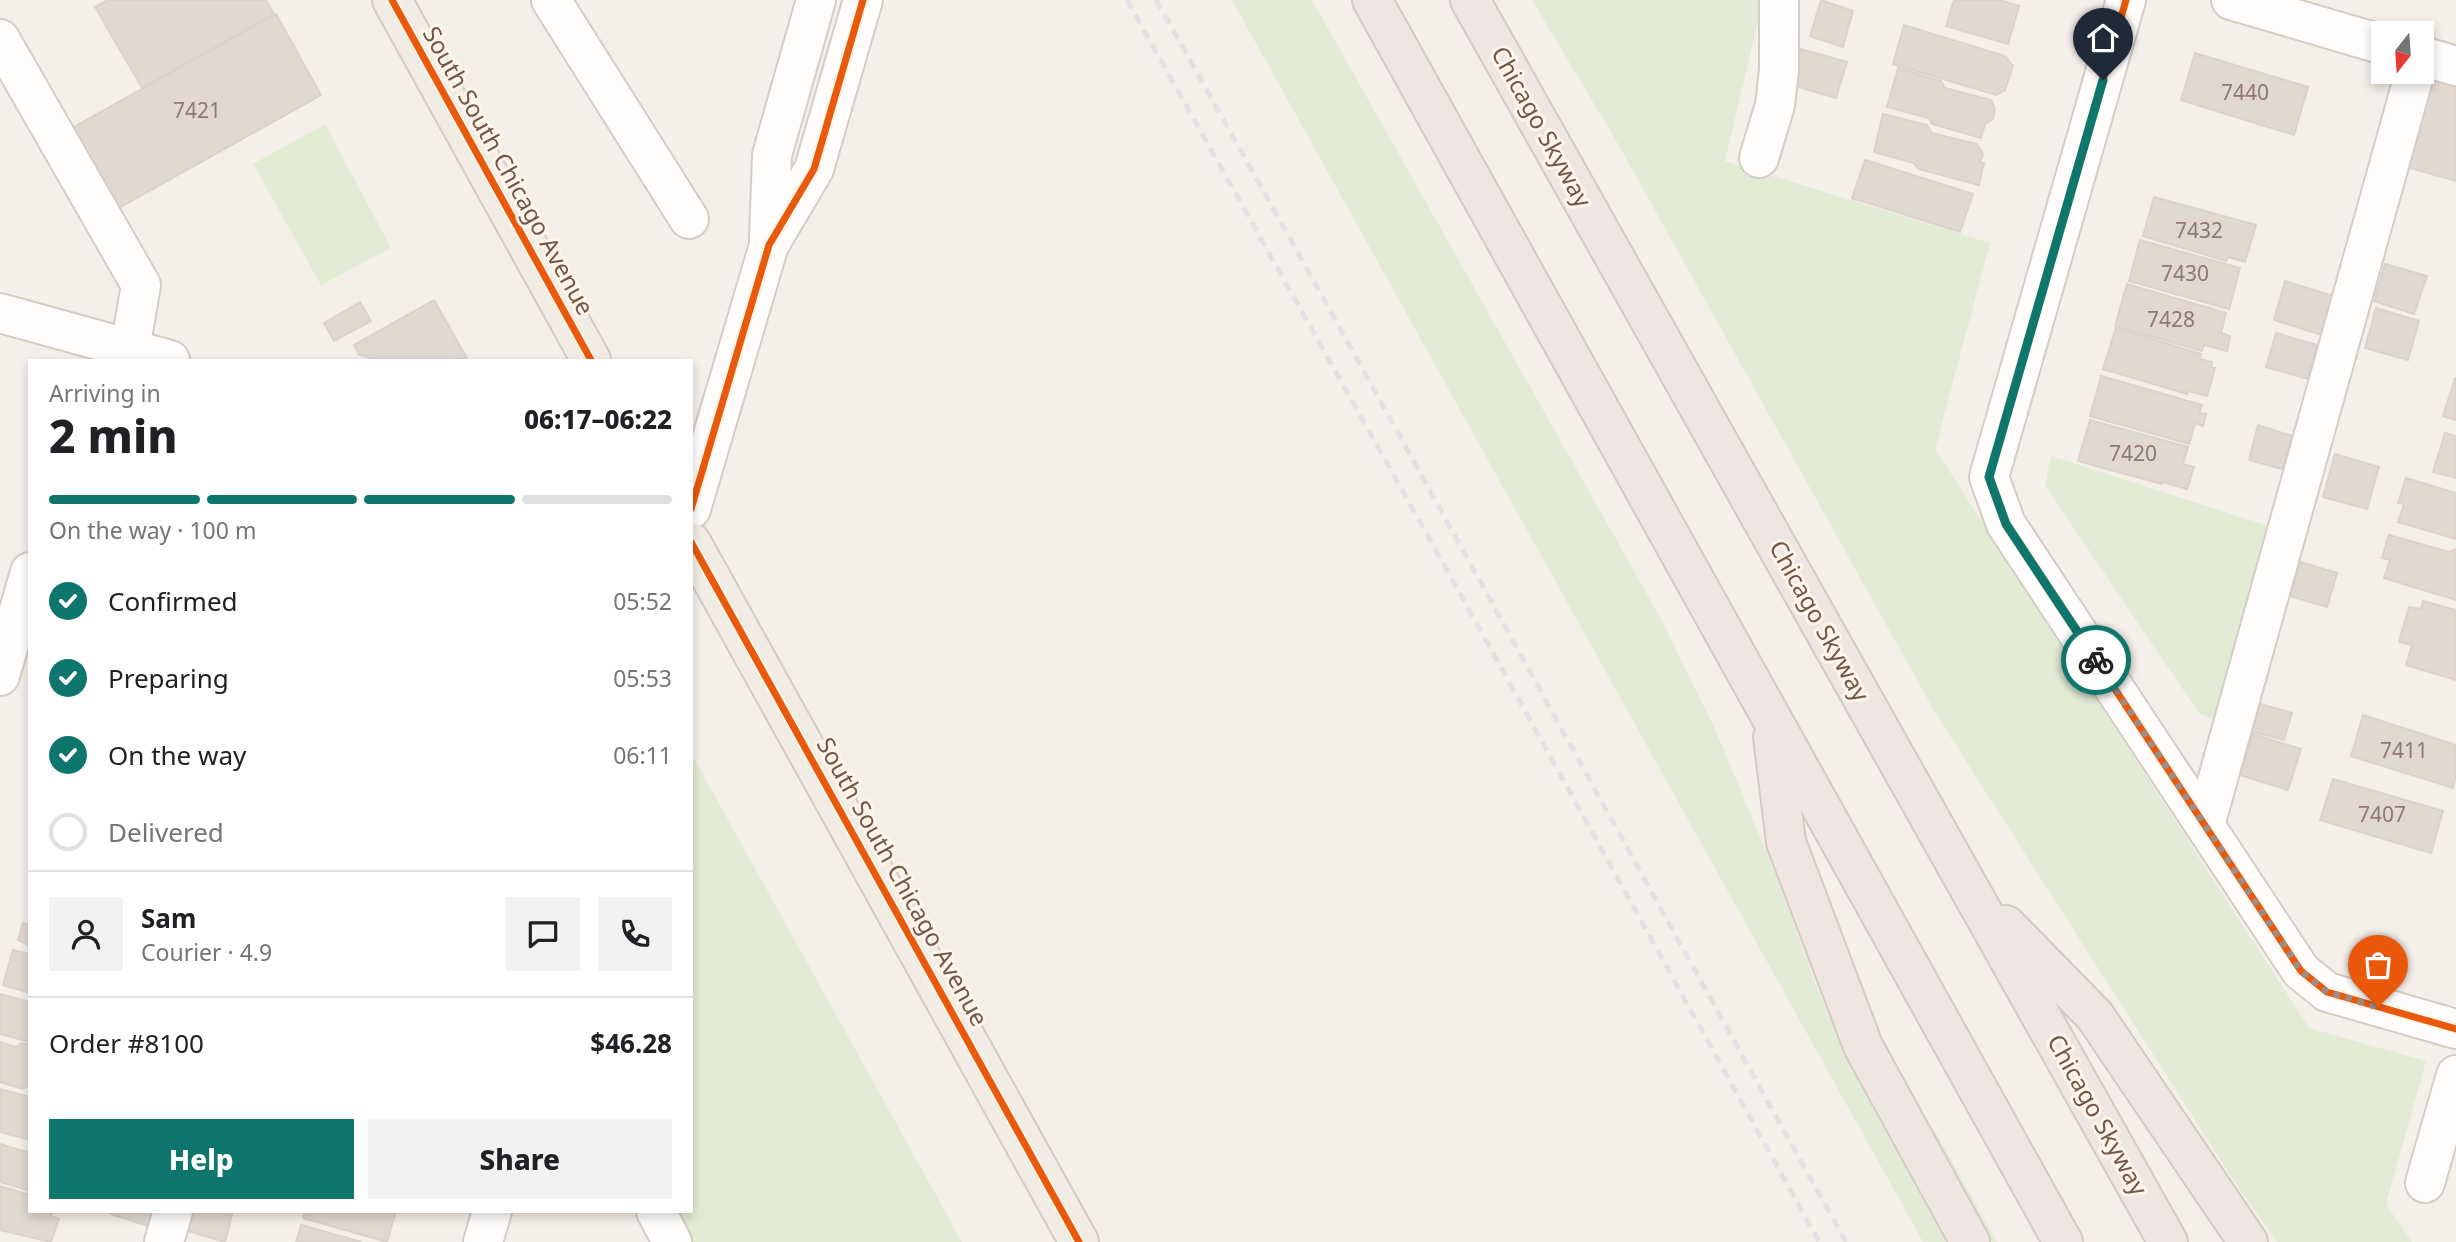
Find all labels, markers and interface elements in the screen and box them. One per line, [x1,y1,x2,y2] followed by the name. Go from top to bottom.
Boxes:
[2073,8,2133,80] pin
[2084,19,2122,57] icon: home
[416,20,603,321] street label: South South Chicago Avenue
[2371,21,2434,84] north arrow
[2371,21,2434,84] map controls
[1484,40,1601,213] street label: Chicago Skyway
[2221,78,2269,106] house number: 7440
[173,96,221,124] house number: 7421
[2175,216,2223,244] house number: 7432
[2161,259,2209,287] house number: 7430
[2147,305,2195,333] house number: 7428
[49,377,161,409] text: Arriving in
[524,401,672,437] text: 06:17–06:22
[49,404,178,466] text: 2 min
[2109,439,2157,467] house number: 7420
[49,514,256,546] text: On the way · 100 m
[1762,534,1879,707] street label: Chicago Skyway
[49,582,87,620] icon: check
[108,583,238,619] text: Confirmed
[613,585,672,617] text: 05:52
[2061,625,2131,695] courier
[2077,641,2115,679] icon: bike
[49,659,87,697] icon: check
[108,660,229,696] text: Preparing
[613,662,672,694] text: 05:53
[810,731,997,1032] street label: South South Chicago Avenue
[49,736,87,774] icon: check
[2380,736,2428,764] house number: 7411
[108,737,246,773] text: On the way
[613,739,672,771] text: 06:11
[2358,800,2406,828] house number: 7407
[108,814,224,850] text: Delivered
[49,897,123,971] button: person
[506,897,580,971] button: chat
[598,897,672,971] button: phone
[141,900,196,936] text: Sam
[2348,935,2408,1007] pin
[141,936,272,968] text: Courier · 4.9
[2359,946,2397,984] icon: bag
[49,1025,204,1061] text: Order #8100
[590,1025,672,1061] text: $46.28
[2040,1028,2157,1201] street label: Chicago Skyway
[49,1119,354,1199] button: Help
[368,1119,672,1199] button: Share

